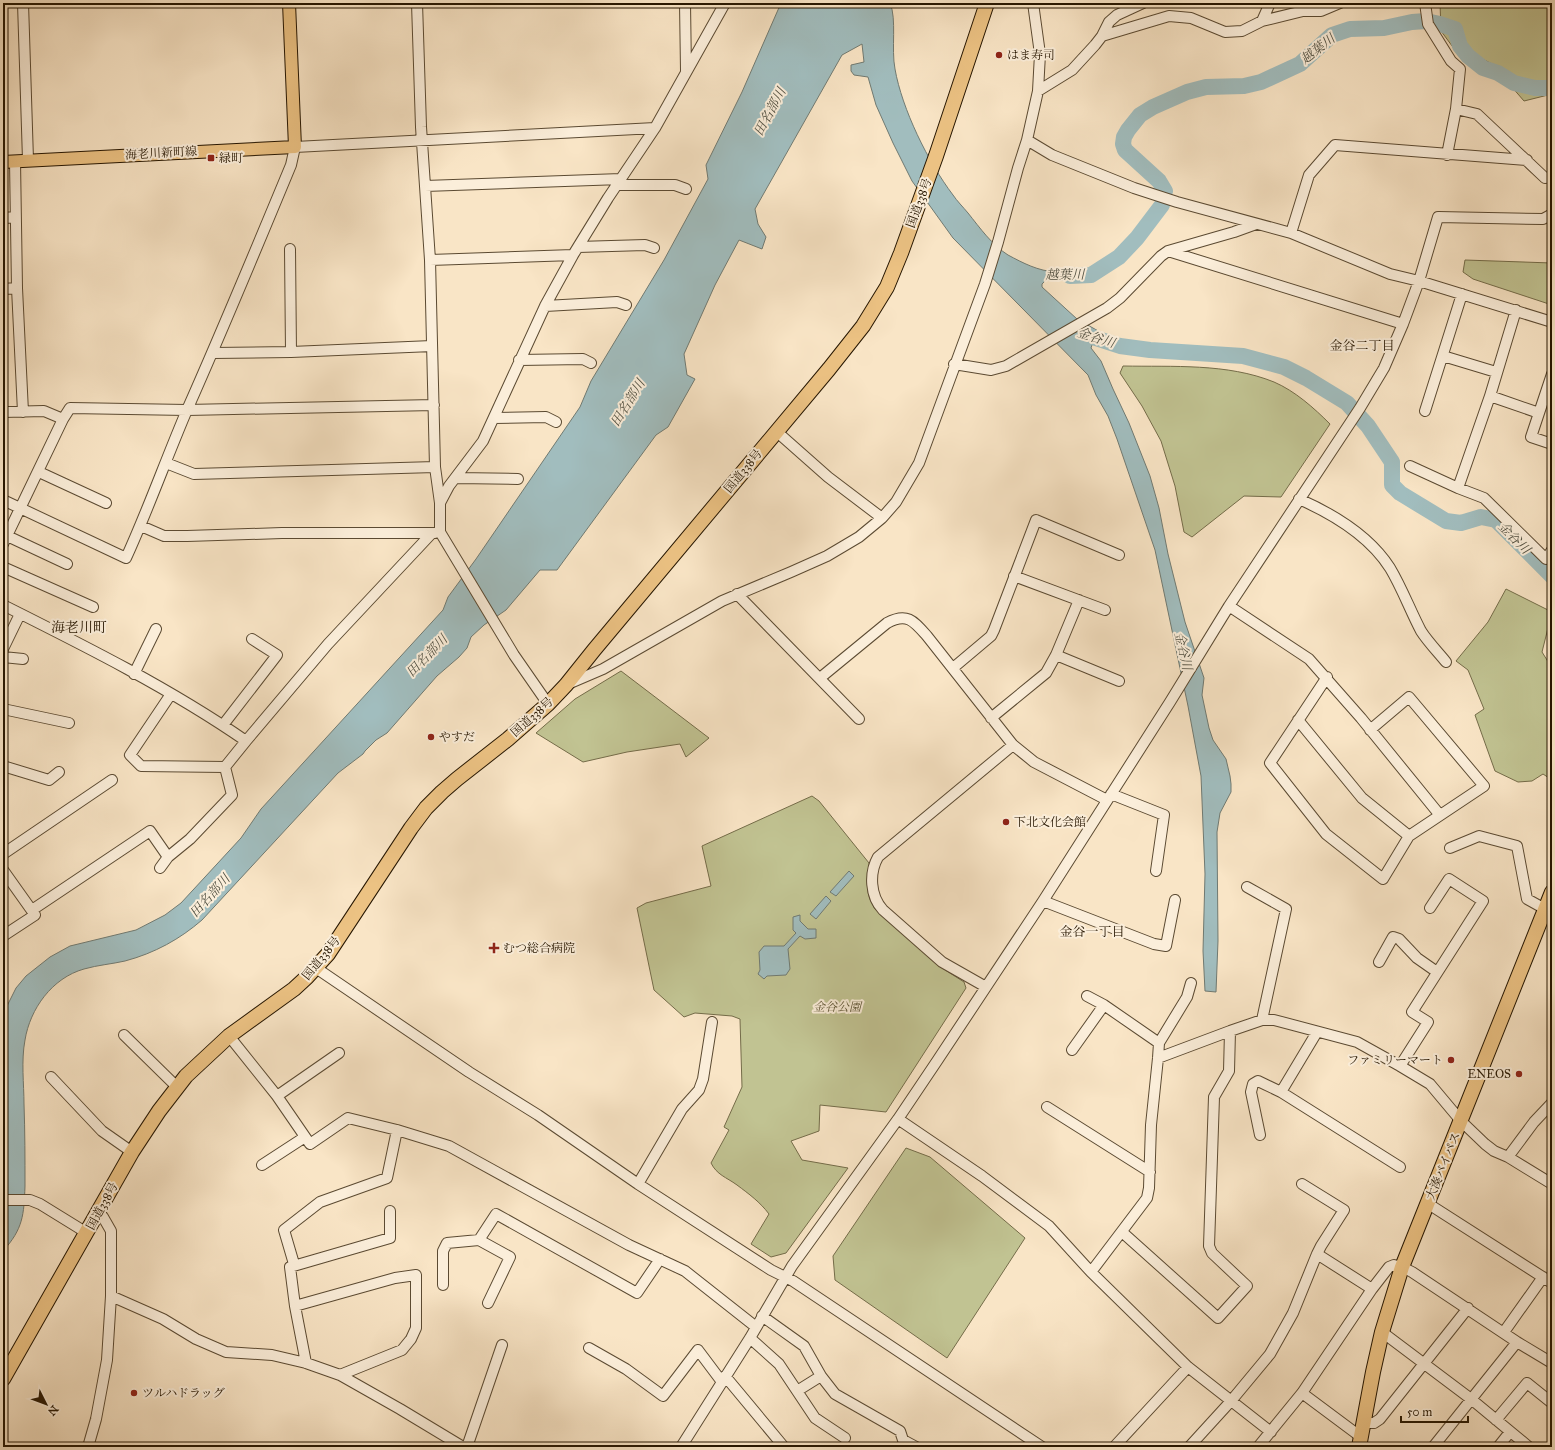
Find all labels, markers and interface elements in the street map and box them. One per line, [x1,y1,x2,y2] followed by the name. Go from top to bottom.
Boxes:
[1298,29,1340,67] water label: 越葉川
[1007,48,1055,62] place label: はま寿司
[994,50,1004,60] marker: はま寿司
[751,84,790,139] water label: 田名部川
[125,144,197,162] street label: 海老川新町線
[219,151,243,165] place label: 緑町
[206,153,216,163] marker: 緑町
[904,176,934,230] street label: 国道338号
[1045,267,1087,283] water label: 越葉川
[1075,325,1119,352] water label: 金谷川
[1329,338,1395,354] district label: 金谷二丁目
[607,375,650,429] water label: 田名部川
[721,446,765,496] street label: 国道338号
[1495,519,1535,559] water label: 金谷川
[51,619,107,636] district label: 海老川町
[403,630,452,680] water label: 田名部川
[1171,630,1196,674] water label: 金谷川
[508,694,556,740] street label: 国道338号
[439,730,475,744] place label: やすだ
[426,732,436,742] marker: やすだ
[1014,815,1086,829] place label: 下北文化会館
[1001,817,1011,827] marker: 下北文化会館
[187,870,235,921] water label: 田名部川
[1059,924,1125,940] district label: 金谷一丁目
[299,933,343,983] street label: 国道338号
[503,941,575,955] place label: むつ総合病院
[488,942,500,954] marker: むつ総合病院
[813,1000,863,1014] park label: 金谷公園
[1347,1053,1443,1067] place label: ファミリーマート
[1446,1055,1456,1065] marker: ファミリーマート
[1468,1067,1511,1081] place label: ENEOS
[1514,1069,1524,1079] marker: ENEOS
[1423,1130,1463,1202] street label: 大湊バイパス
[83,1180,121,1232] street label: 国道338号
[26,1384,66,1424] north arrow
[142,1386,225,1400] place label: ツルハドラッグ
[129,1388,139,1398] marker: ツルハドラッグ
[1401,1398,1468,1424] scale bar
[45,1403,61,1419] text: N
[1407,1405,1432,1419] text: 50 m

